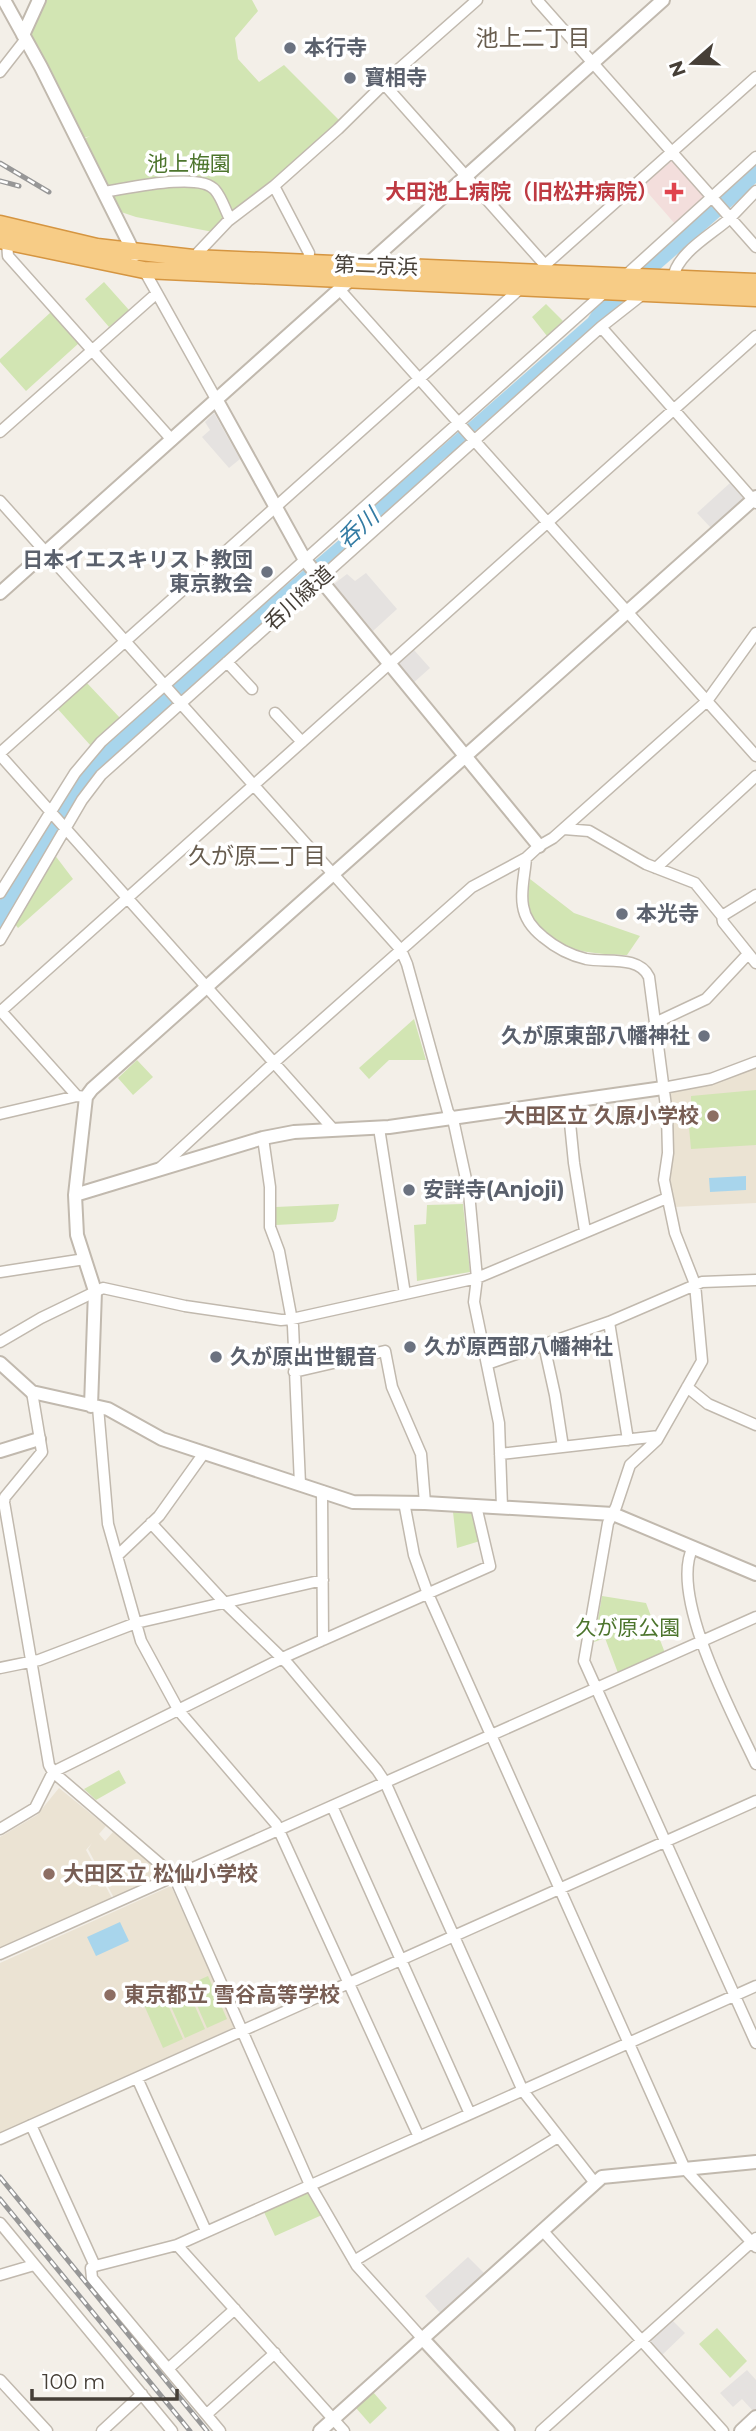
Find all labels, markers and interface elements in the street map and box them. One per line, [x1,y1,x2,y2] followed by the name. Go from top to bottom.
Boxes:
[476,24,591,52] district label: 池上二丁目
[658,28,728,98] north arrow
[304,35,367,60] place label: 本行寺
[282,40,298,56] marker: 本行寺
[664,57,691,80] text: N
[364,65,427,90] place label: 寶相寺
[342,70,358,86] marker: 寶相寺
[147,151,231,176] park label: 池上梅園
[385,179,658,204] place label: 大田池上病院（旧松井病院）
[664,182,684,202] marker: 大田池上病院（旧松井病院）
[334,252,418,279] street label: 第二京浜
[332,500,387,554] water label: 呑川
[22,547,253,596] place label: 日本イエスキリスト教団 東京教会
[259,560,338,635] street label: 呑川緑道
[259,564,275,580] marker: 日本イエスキリスト教団 東京教会
[188,842,326,870] district label: 久が原二丁目
[636,901,699,926] place label: 本光寺
[614,906,630,922] marker: 本光寺
[501,1023,690,1048] place label: 久が原東部八幡神社
[696,1028,712,1044] marker: 久が原東部八幡神社
[504,1103,699,1128] place label: 大田区立 久原小学校
[705,1108,721,1124] marker: 大田区立 久原小学校
[423,1177,564,1202] place label: 安詳寺(Anjoji)
[401,1182,417,1198] marker: 安詳寺(Anjoji)
[424,1334,613,1359] place label: 久が原西部八幡神社
[402,1339,418,1355] marker: 久が原西部八幡神社
[230,1344,377,1369] place label: 久が原出世観音
[208,1349,224,1365] marker: 久が原出世観音
[576,1615,681,1640] park label: 久が原公園
[63,1861,258,1886] place label: 大田区立 松仙小学校
[41,1866,57,1882] marker: 大田区立 松仙小学校
[124,1982,340,2007] place label: 東京都立 雪谷高等学校
[102,1987,118,2003] marker: 東京都立 雪谷高等学校
[32,2358,177,2402] scale bar
[42,2369,105,2394] text: 100 m

